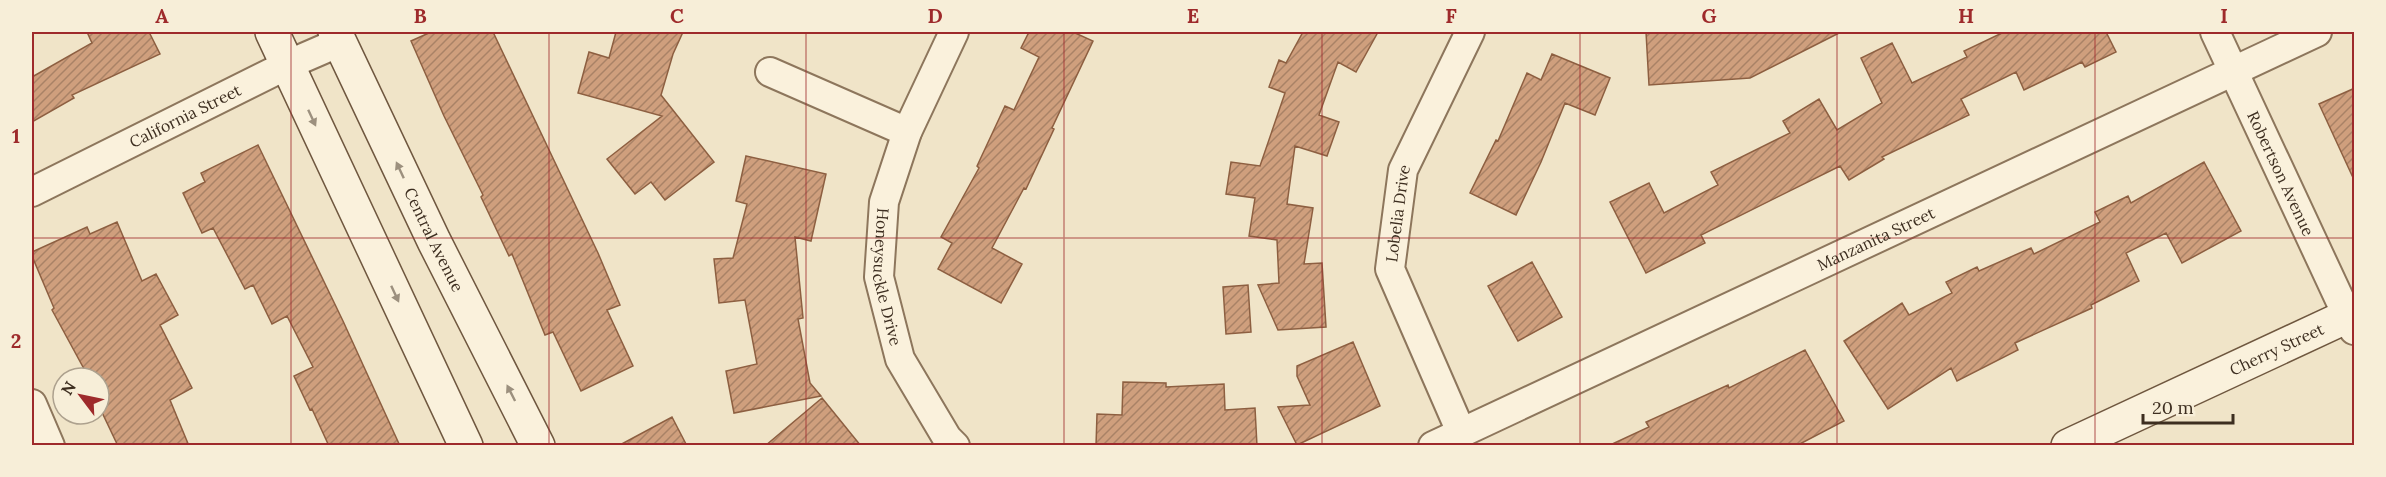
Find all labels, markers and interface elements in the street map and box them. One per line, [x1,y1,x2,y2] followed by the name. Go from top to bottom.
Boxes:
[155,3,169,28] text: A
[413,3,427,28] text: B
[670,3,684,28] text: C
[927,3,943,28] text: D
[1187,3,1199,28] text: E
[1445,3,1457,28] text: F
[1701,3,1717,28] text: G
[1958,3,1974,28] text: H
[2220,3,2228,28] text: I
[126,79,245,152] street label: California Street
[2243,108,2319,239] street label: Robertson Avenue
[307,110,316,127] one-way arrow
[12,123,20,148] text: 1
[395,161,404,178] one-way arrow
[1381,161,1414,263] street label: Lobelia Drive
[400,184,468,295] street label: Central Avenue
[1814,202,1939,275] street label: Manzanita Street
[868,207,906,348] street label: Honeysuckle Drive
[390,286,400,304] one-way arrow
[2226,318,2328,380] street label: Cherry Street
[11,328,21,353] text: 2
[51,366,111,426] north arrow
[57,378,80,399] text: N
[507,385,516,402] one-way arrow
[2143,387,2233,425] scale bar
[2152,396,2194,419] text: 20 m

